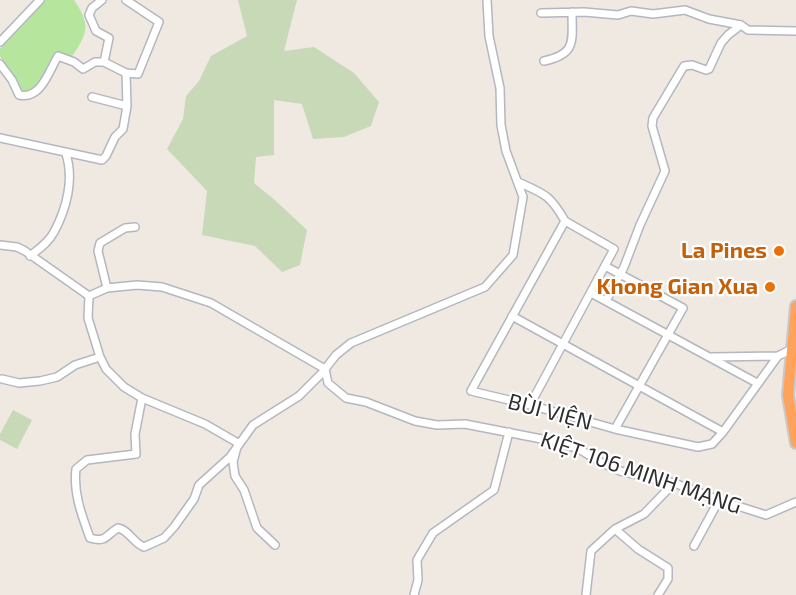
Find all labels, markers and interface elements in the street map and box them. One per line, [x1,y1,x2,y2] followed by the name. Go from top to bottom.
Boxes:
[681,238,767,264] place label: La Pines
[772,244,786,258] marker: La Pines
[597,274,758,300] place label: Khong Gian Xua
[763,280,777,294] marker: Khong Gian Xua
[505,388,595,436] street label: BÙI VIỆN
[537,426,745,520] street label: KIỆT 106 MINH MẠNG

